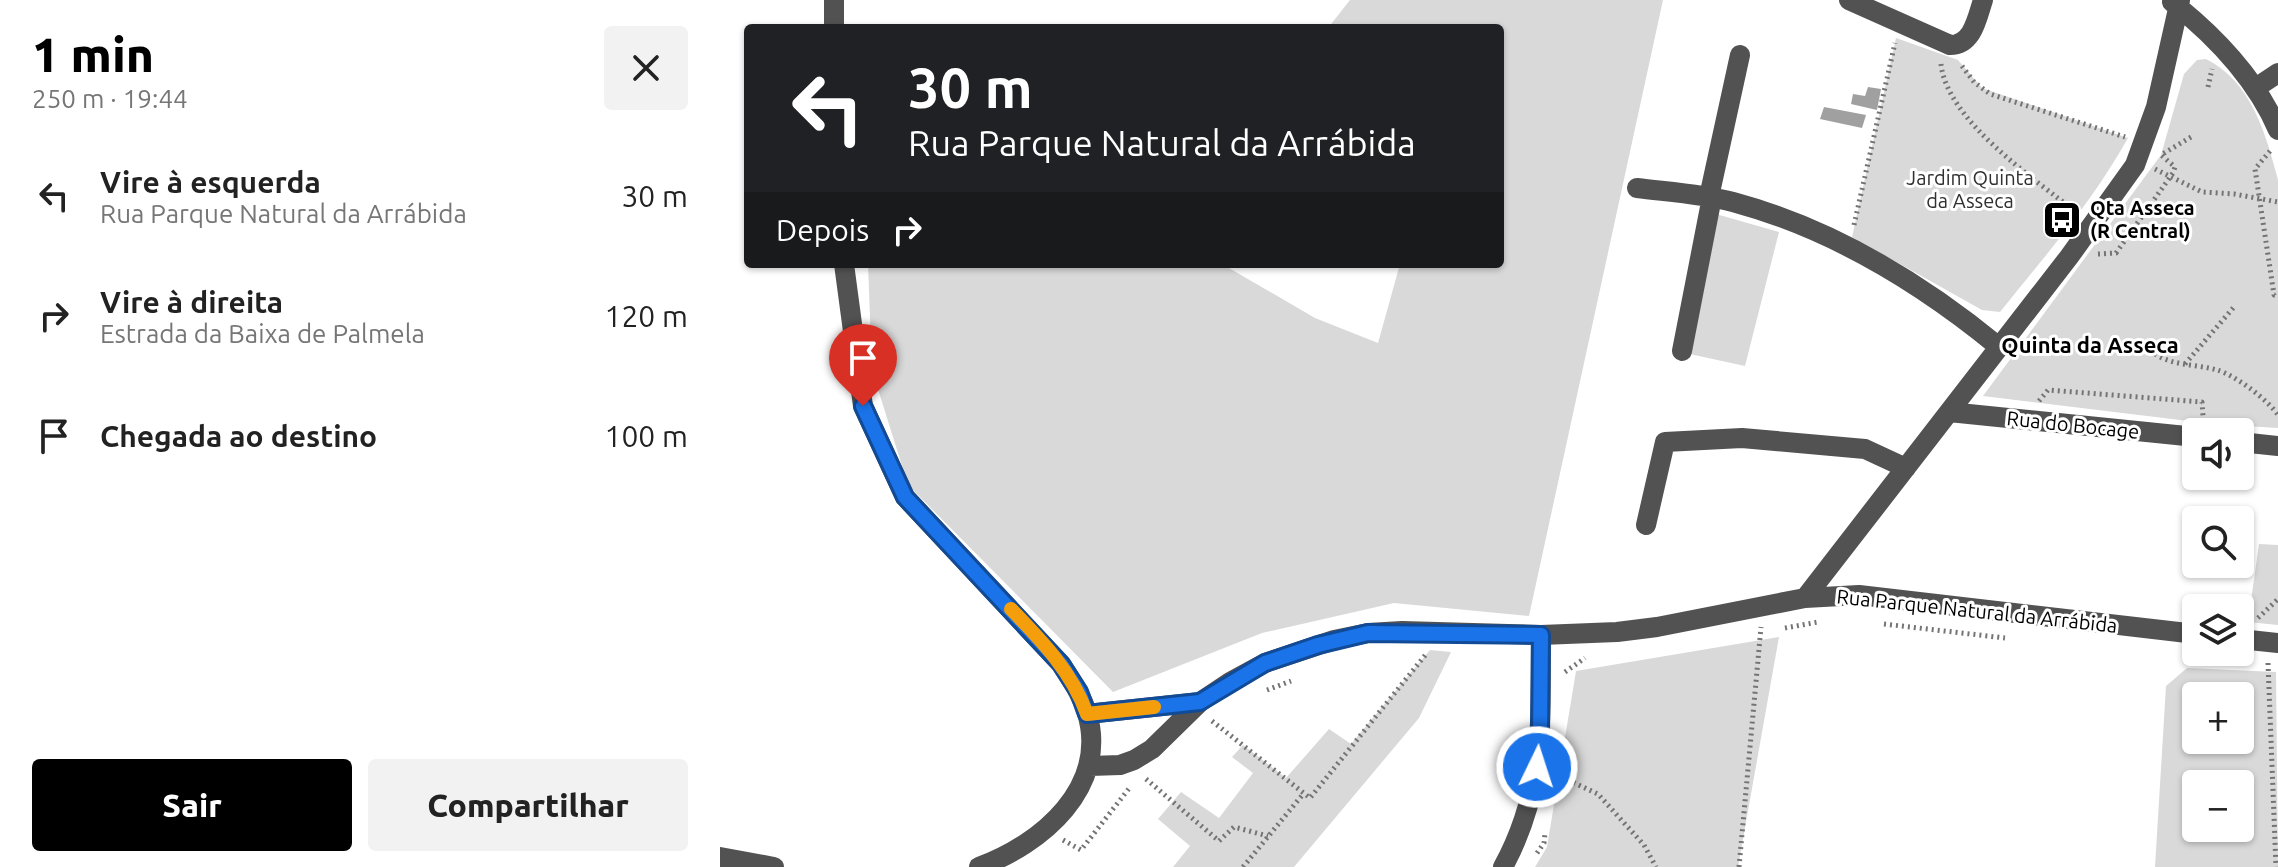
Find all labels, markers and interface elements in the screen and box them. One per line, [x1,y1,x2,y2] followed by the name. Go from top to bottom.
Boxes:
[604,26,688,110] button: close
[32,27,154,81] text: 1 min
[776,56,880,160] icon: left
[908,56,1033,119] text: 30 m
[32,84,188,113] text: 250 m · 19:44
[908,122,1416,163] text: Rua Parque Natural da Arrábida
[100,165,321,199] text: Vire à esquerda
[1906,166,2034,212] park label: Jardim Quinta da Asseca
[32,174,76,218] icon: left
[621,179,688,213] text: 30 m
[2090,196,2195,242] place label: Qta Asseca (R Central)
[100,199,467,228] text: Rua Parque Natural da Arrábida
[2041,199,2083,241] bus stop icon: Qta Asseca (R Central)
[885,208,929,252] icon: right
[776,213,869,247] text: Depois
[100,285,283,319] text: Vire à direita
[32,294,76,338] icon: right
[604,299,688,333] text: 120 m
[100,319,425,348] text: Estrada da Baixa de Palmela
[829,324,897,406] pin
[2001,332,2179,357] district label: Quinta da Asseca
[841,336,885,380] icon: arrive
[2006,406,2140,443] street label: Rua do Bocage
[32,414,76,458] icon: arrive
[2182,418,2254,842] map controls
[2182,418,2254,490] button: sound
[100,419,377,453] text: Chegada ao destino
[604,419,688,453] text: 100 m
[2182,506,2254,578] button: search
[1836,584,2119,637] street label: Rua Parque Natural da Arrábida
[2182,594,2254,666] button: layers
[2182,682,2254,754] button: +
[1495,725,1579,809] position arrow
[32,759,352,851] button: Sair
[368,759,688,851] button: Compartilhar
[2182,770,2254,842] button: −

